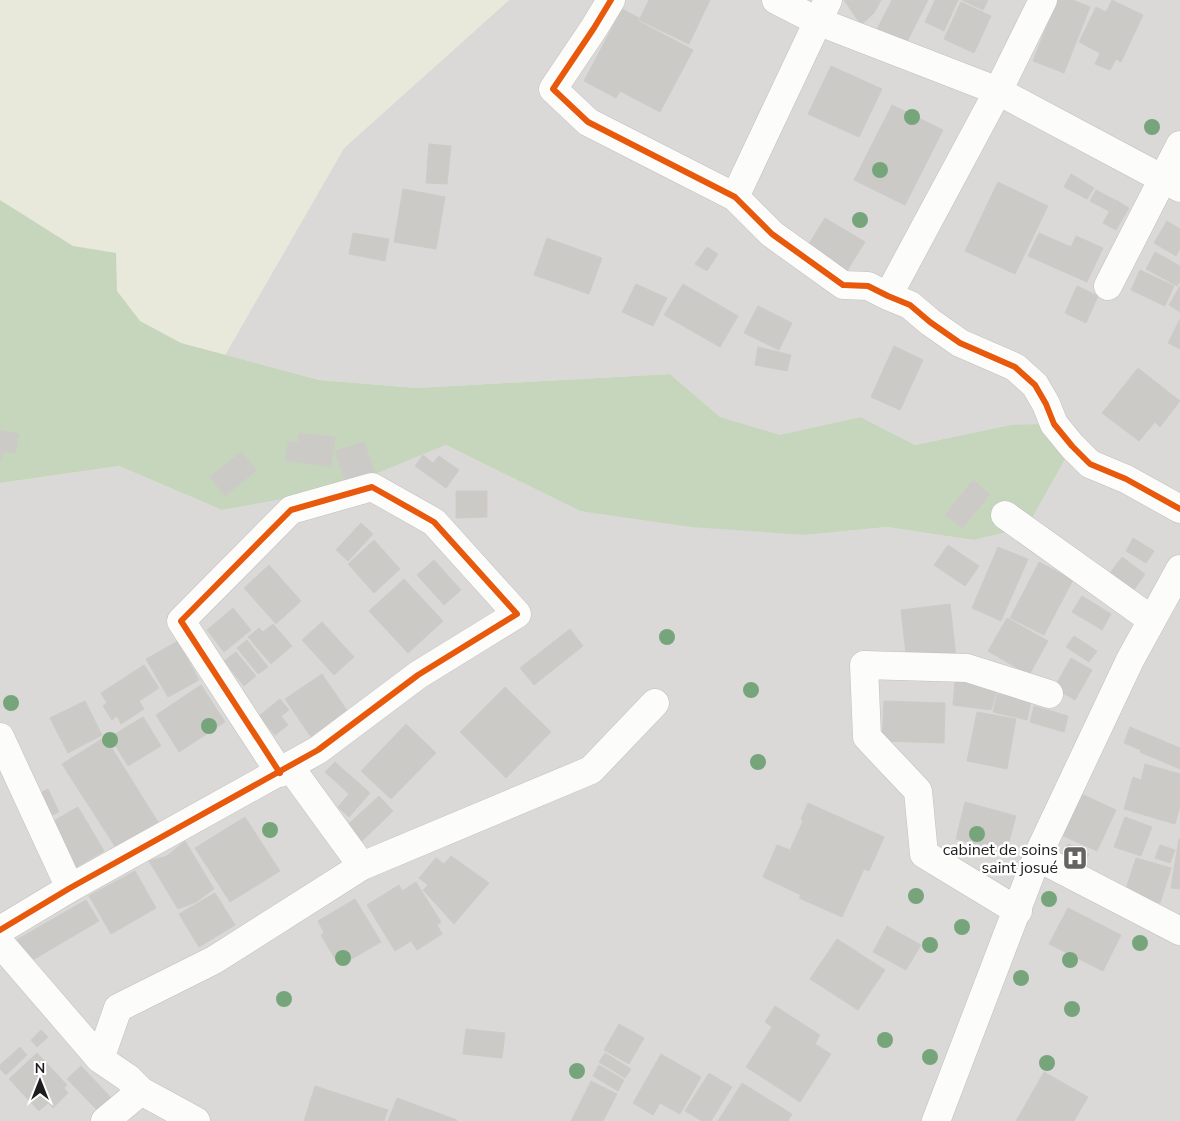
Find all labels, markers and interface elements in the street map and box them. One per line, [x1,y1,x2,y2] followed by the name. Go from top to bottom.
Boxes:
[943,839,1058,879] place label: cabinet de soins saint josué
[1062,845,1088,871] hospital icon: cabinet de soins saint josué
[15,1056,65,1106] north arrow
[35,1059,45,1078] text: N

